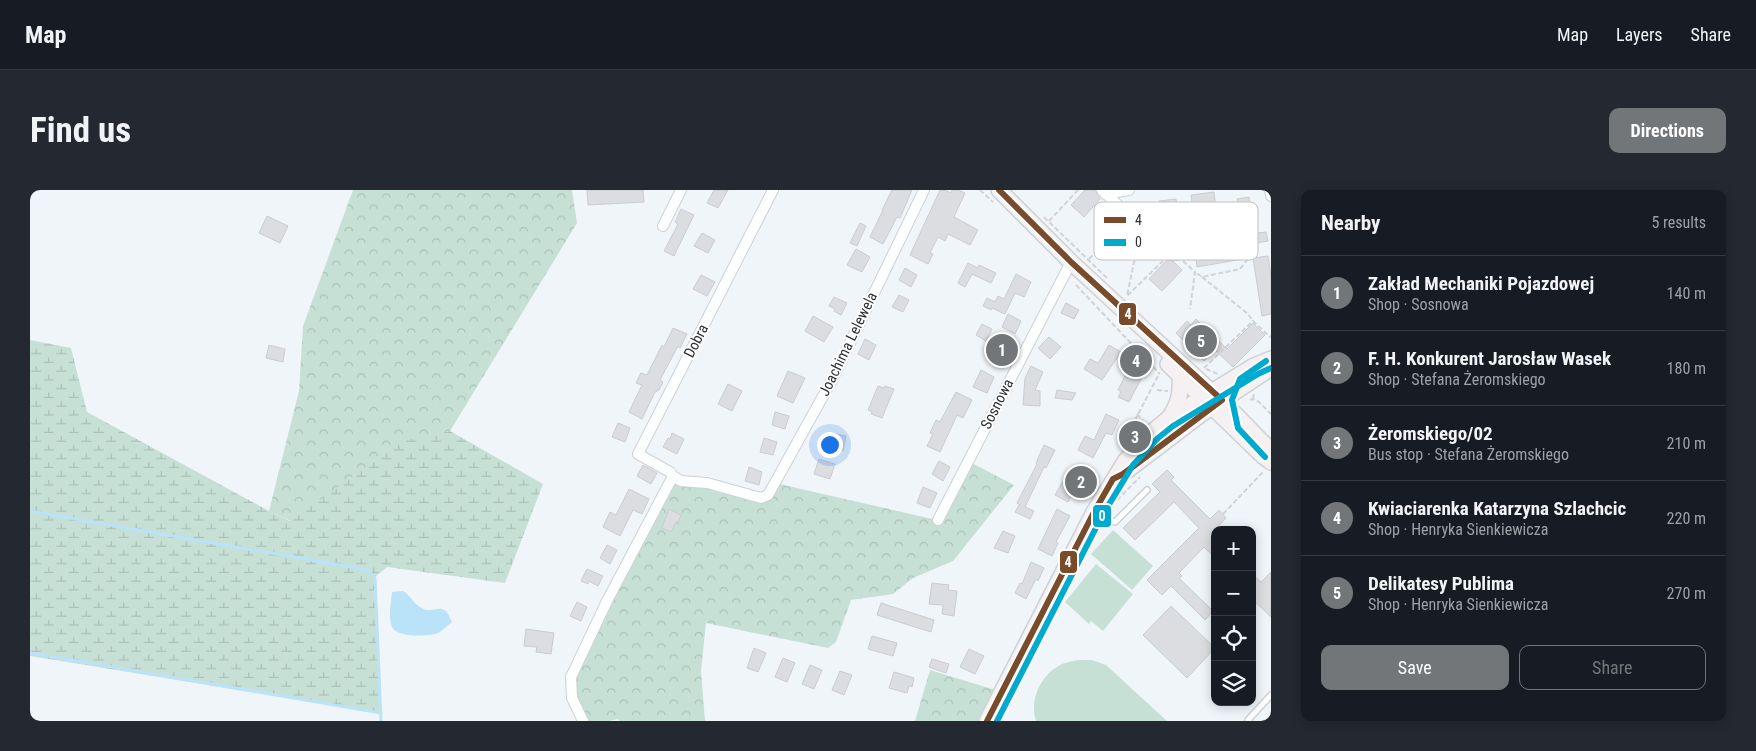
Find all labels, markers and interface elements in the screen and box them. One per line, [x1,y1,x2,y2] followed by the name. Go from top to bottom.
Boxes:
[25,21,66,49] text: Map
[1557,24,1588,45] text: Map
[1616,24,1663,45] text: Layers
[1691,24,1731,45] text: Share
[1609,108,1726,153] button: Directions
[30,110,131,151] text: Find us
[1094,202,1258,260] legend
[1321,211,1380,235] text: Nearby
[1135,212,1142,228] text: 4
[1651,213,1706,232] text: 5 results
[1135,234,1142,250] text: 0
[1368,272,1594,295] text: Zakład Mechaniki Pojazdowej
[1333,284,1341,303] text: 1
[1667,284,1706,303] text: 140 m
[815,289,881,399] street label: Joachima Lelewela
[1368,295,1469,314] text: Shop · Sosnowa
[1118,302,1137,326] line badge: 4
[1124,306,1132,322] text: 4
[680,321,712,361] street label: Dobra
[1185,322,1217,360] pin: 5
[986,331,1018,369] pin: 1
[1120,342,1152,380] pin: 4
[1368,347,1611,370] text: F. H. Konkurent Jarosław Wasek
[1333,359,1341,378] text: 2
[1667,359,1706,378] text: 180 m
[1368,370,1546,389] text: Shop · Stefana Żeromskiego
[977,376,1017,432] street label: Sosnowa
[1119,418,1151,456] pin: 3
[1368,422,1493,445] text: Żeromskiego/02
[817,432,843,458] your location
[1333,434,1341,453] text: 3
[1667,434,1706,453] text: 210 m
[1368,445,1569,464] text: Bus stop · Stefana Żeromskiego
[1065,463,1097,501] pin: 2
[1368,497,1626,520] text: Kwiaciarenka Katarzyna Szlachcic
[1092,504,1112,528] line badge: 0
[1098,508,1106,524] text: 0
[1333,509,1341,528] text: 4
[1667,509,1706,528] text: 220 m
[1368,520,1548,539] text: Shop · Henryka Sienkiewicza
[1211,526,1256,706] map controls
[1211,526,1256,571] button: +
[1059,550,1078,574] line badge: 4
[1064,554,1072,570] text: 4
[1211,571,1256,616] button: −
[1368,572,1514,595] text: Delikatesy Publima
[1333,584,1341,603] text: 5
[1667,584,1706,603] text: 270 m
[1368,595,1548,614] text: Shop · Henryka Sienkiewicza
[1211,616,1256,661] button: locate
[1321,645,1509,690] button: Save
[1519,645,1706,690] button: Share
[1211,661,1256,706] button: layers

